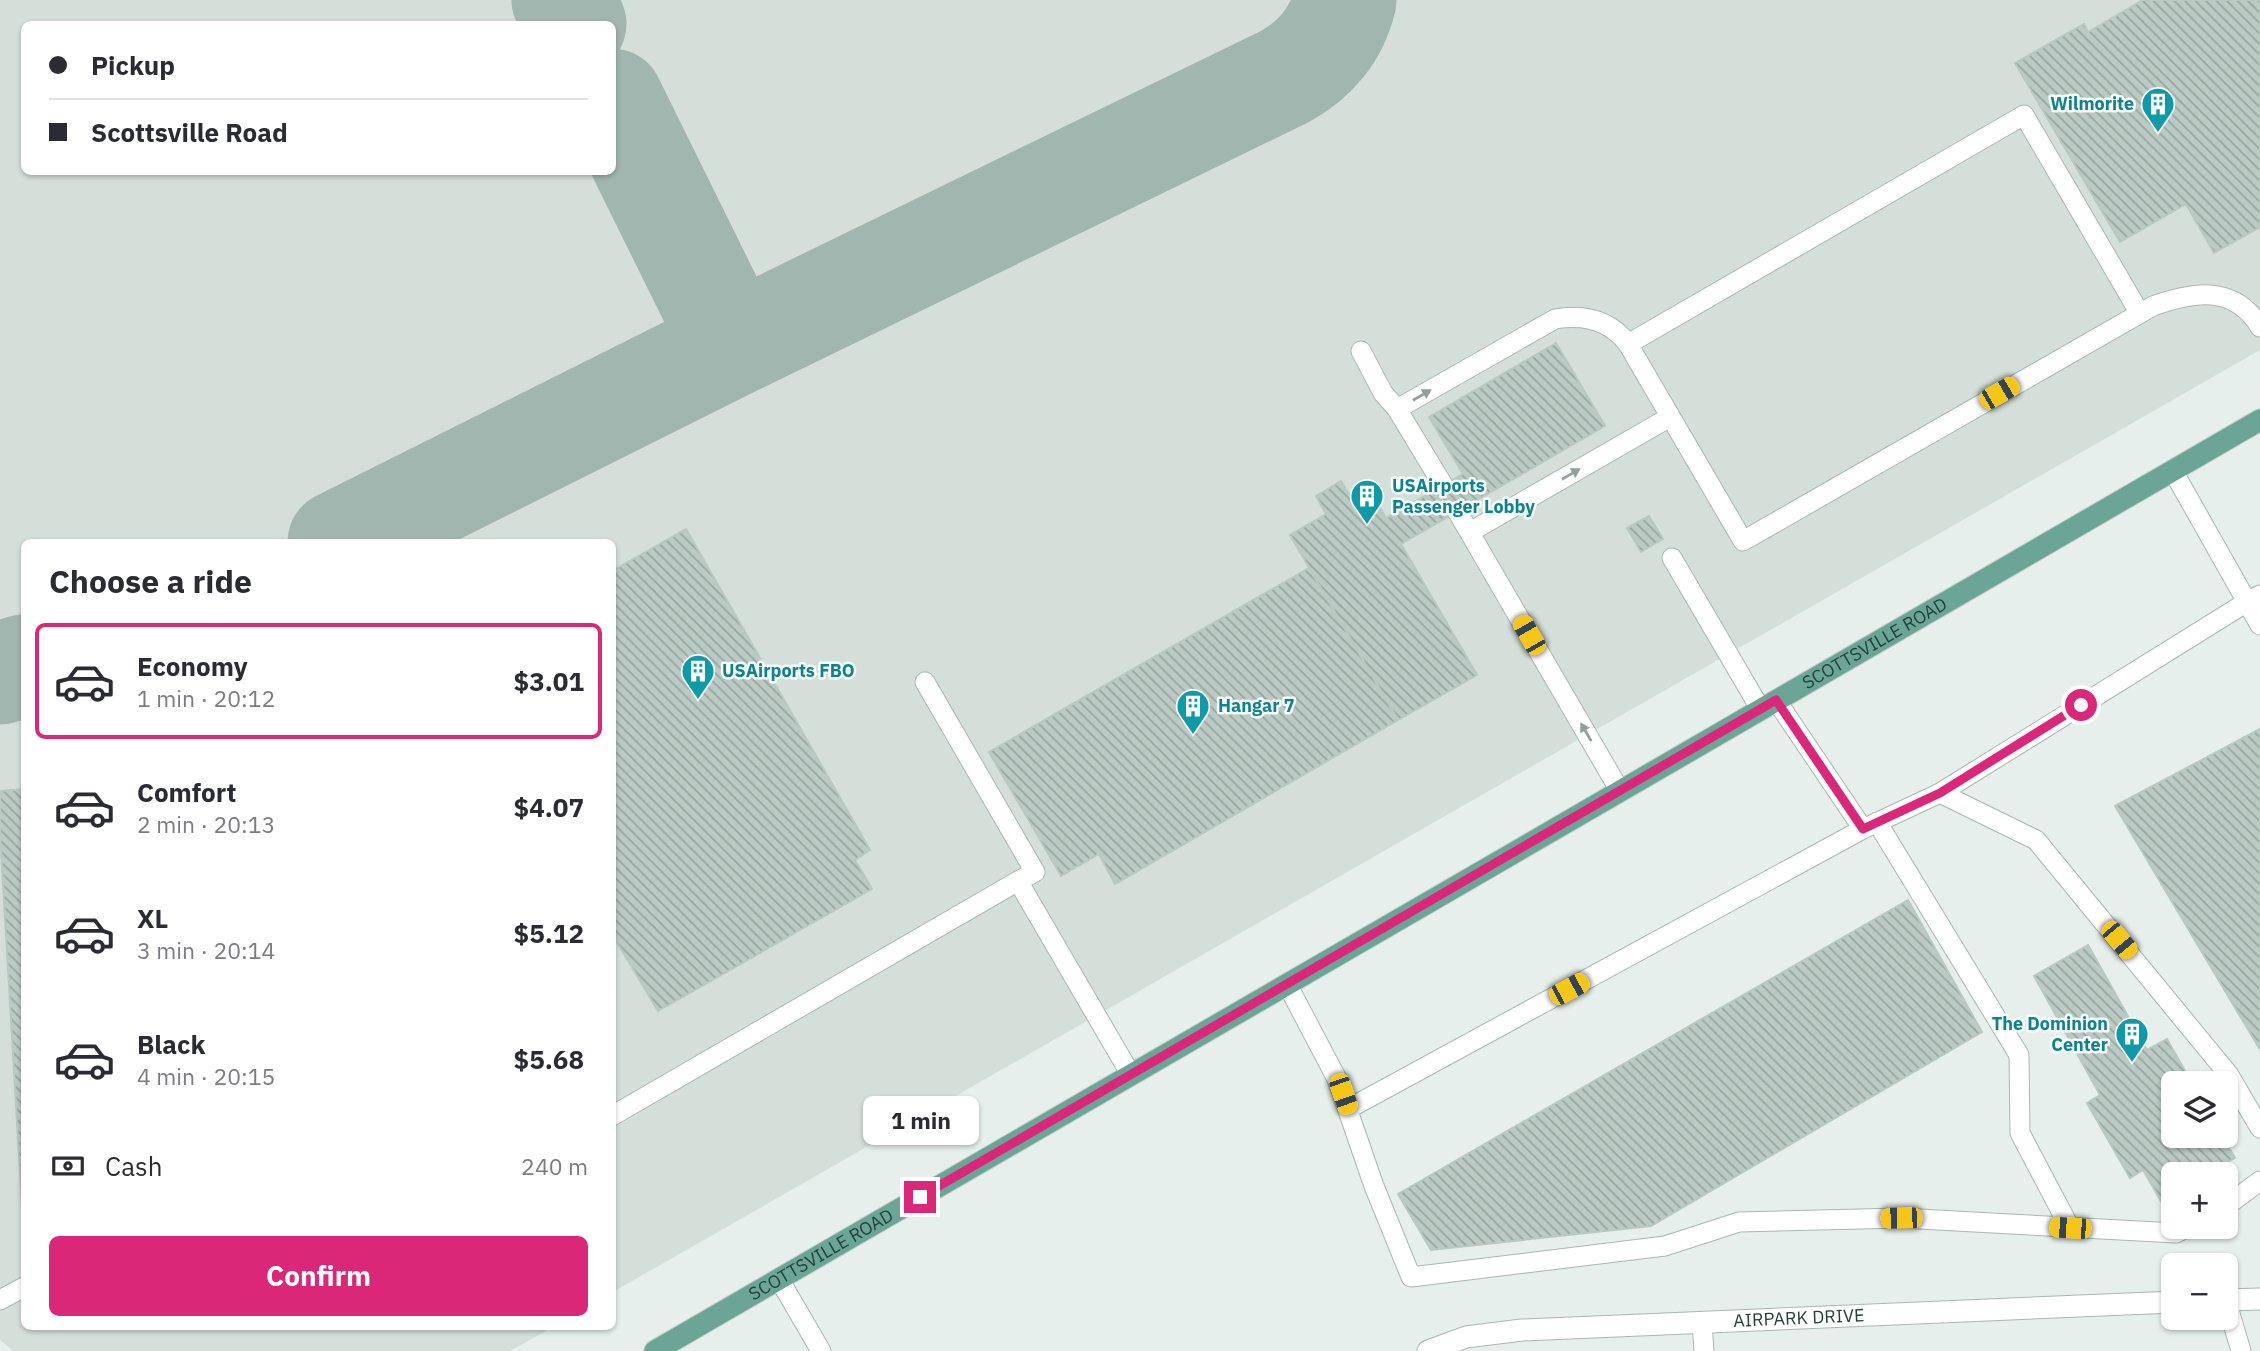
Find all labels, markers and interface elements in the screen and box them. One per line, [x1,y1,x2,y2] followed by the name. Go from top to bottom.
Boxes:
[91,48,175,82] text: Pickup
[2139,85,2177,134] building icon: Wilmorite
[2050,92,2134,115] place label: Wilmorite
[91,115,288,149] text: Scottsville Road
[1976,373,2023,413] car
[1413,389,1432,401] one-way arrow
[1562,468,1581,480] one-way arrow
[1392,474,1535,518] place label: USAirports Passenger Lobby
[1348,477,1386,526] building icon: USAirports Passenger Lobby
[49,560,252,602] text: Choose a ride
[1798,592,1951,694] street label: SCOTTSVILLE ROAD
[1510,612,1549,658] car
[137,649,248,683] text: Economy
[53,650,116,713] icon: car
[679,652,717,701] building icon: USAirports FBO
[722,659,855,682] place label: USAirports FBO
[514,664,584,698] text: $3.01
[137,683,275,713] text: 1 min · 20:12
[1174,687,1212,736] building icon: Hangar 7
[2065,689,2097,721] route start
[1218,694,1294,717] place label: Hangar 7
[1580,722,1592,741] one-way arrow
[137,775,236,809] text: Comfort
[53,776,116,839] icon: car
[514,790,584,824] text: $4.07
[137,809,275,839] text: 2 min · 20:13
[137,901,168,935] text: XL
[53,902,116,965] icon: car
[514,916,584,950] text: $5.12
[2098,917,2141,963] car
[137,935,275,965] text: 3 min · 20:14
[1546,970,1593,1008] car
[1992,1012,2108,1056] place label: The Dominion Center
[2113,1015,2151,1064] building icon: The Dominion Center
[137,1027,205,1061] text: Black
[53,1028,116,1091] icon: car
[514,1042,584,1076] text: $5.68
[137,1061,275,1091] text: 4 min · 20:15
[1327,1071,1360,1117] car
[2161,1071,2238,1330] map controls
[2161,1071,2238,1148] button: layers
[862,1096,978,1144] callout: 1 min
[891,1105,951,1135] text: 1 min
[49,1147,87,1185] icon: cash
[105,1149,162,1183] text: Cash
[521,1151,588,1181] text: 240 m
[2161,1162,2238,1239] button: +
[904,1181,936,1213] route end
[744,1203,897,1305] street label: SCOTTSVILLE ROAD
[1880,1207,1923,1229] car
[2049,1216,2092,1240] car
[49,1236,588,1316] button: Confirm
[2161,1253,2238,1330] button: −
[1733,1303,1865,1332] street label: AIRPARK DRIVE

